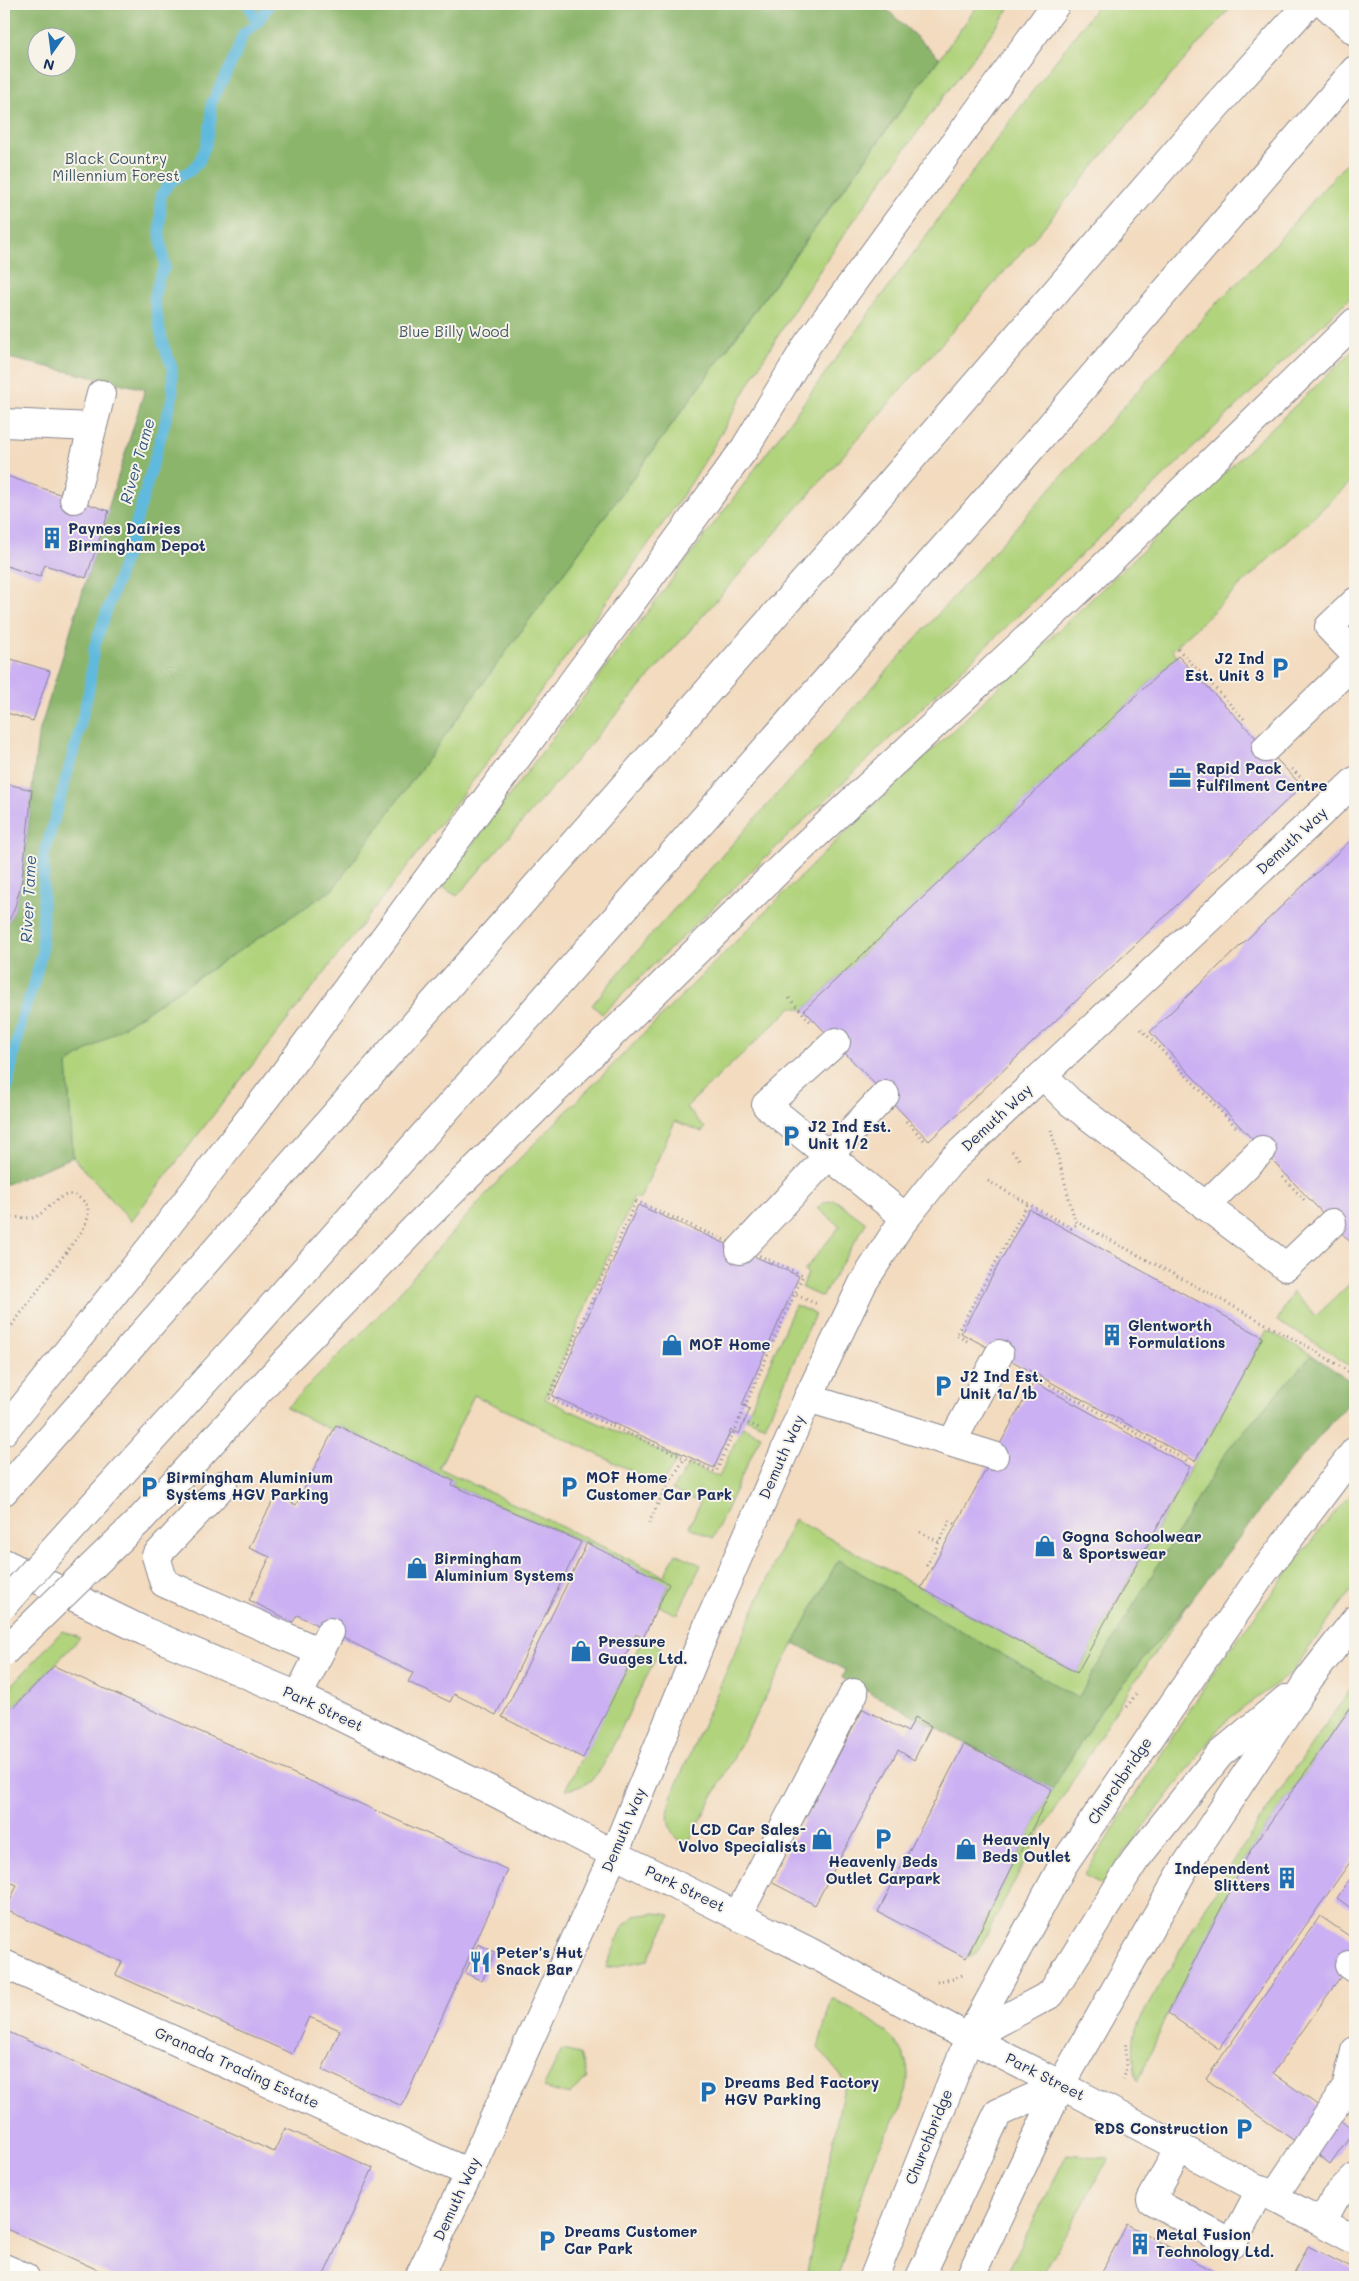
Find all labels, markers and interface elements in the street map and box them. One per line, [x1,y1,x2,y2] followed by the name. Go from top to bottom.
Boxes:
[28,28,78,78] north arrow
[41,55,56,76] text: N
[52,148,180,185] park label: Black Country Millennium Forest
[399,321,509,341] park label: Blue Billy Wood
[114,415,159,506] water label: River Tame
[68,518,206,555] place label: Paynes Dairies Birmingham Depot
[39,525,65,551] building icon: Paynes Dairies Birmingham Depot
[1185,648,1264,685] place label: J2 Ind Est. Unit 3
[1267,655,1293,681] parking icon: J2 Ind Est. Unit 3
[1196,758,1327,795] place label: Rapid Pack Fulfilment Centre
[1167,765,1193,791] office icon: Rapid Pack Fulfilment Centre
[1252,802,1331,878] street label: Demuth Way
[15,854,40,944] water label: River Tame
[957,1079,1036,1155] street label: Demuth Way
[808,1116,891,1153] place label: J2 Ind Est. Unit 1/2
[778,1123,804,1149] parking icon: J2 Ind Est. Unit 1/2
[1128,1315,1225,1352] place label: Glentworth Formulations
[1099,1322,1125,1348] building icon: Glentworth Formulations
[659,1332,685,1358] shop icon: MOF Home
[689,1334,770,1354] place label: MOF Home
[960,1366,1043,1403] place label: J2 Ind Est. Unit 1a/1b
[930,1373,956,1399] parking icon: J2 Ind Est. Unit 1a/1b
[754,1411,809,1502] street label: Demuth Way
[166,1467,333,1504] place label: Birmingham Aluminium Systems HGV Parking
[586,1467,732,1504] place label: MOF Home Customer Car Park
[136,1474,162,1500] parking icon: Birmingham Aluminium Systems HGV Parking
[556,1474,582,1500] parking icon: MOF Home Customer Car Park
[1062,1526,1202,1563] place label: Gogna Schoolwear & Sportswear
[1032,1533,1058,1559] shop icon: Gogna Schoolwear & Sportswear
[434,1548,574,1585] place label: Birmingham Aluminium Systems
[404,1555,430,1581] shop icon: Birmingham Aluminium Systems
[598,1631,688,1668] place label: Pressure Guages Ltd.
[568,1638,594,1664] shop icon: Pressure Guages Ltd.
[280,1681,367,1735] street label: Park Street
[1083,1733,1156,1828] street label: Churchbridge
[596,1784,650,1875] street label: Demuth Way
[678,1819,806,1856] place label: LCD Car Sales- Volvo Specialists
[809,1826,835,1852] shop icon: LCD Car Sales- Volvo Specialists
[870,1826,896,1852] parking icon: Heavenly Beds Outlet Carpark
[982,1829,1071,1866] place label: Heavenly Beds Outlet
[953,1836,979,1862] shop icon: Heavenly Beds Outlet
[825,1851,941,1888] place label: Heavenly Beds Outlet Carpark
[1175,1858,1270,1895] place label: Independent Slitters
[642,1860,729,1916] street label: Park Street
[1274,1865,1300,1891] building icon: Independent Slitters
[496,1942,583,1979] place label: Peter's Hut Snack Bar
[467,1949,493,1975] restaurant icon: Peter's Hut Snack Bar
[152,2022,323,2112] street label: Granada Trading Estate
[1002,2048,1089,2105] street label: Park Street
[724,2072,879,2109] place label: Dreams Bed Factory HGV Parking
[695,2079,721,2105] parking icon: Dreams Bed Factory HGV Parking
[900,2086,956,2187] street label: Churchbridge
[1231,2116,1257,2142] parking icon: RDS Construction
[1094,2118,1228,2138] place label: RDS Construction
[428,2153,484,2244] street label: Demuth Way
[564,2221,697,2258] place label: Dreams Customer Car Park
[1156,2224,1274,2261] place label: Metal Fusion Technology Ltd.
[534,2228,560,2254] parking icon: Dreams Customer Car Park
[1127,2231,1153,2257] building icon: Metal Fusion Technology Ltd.

